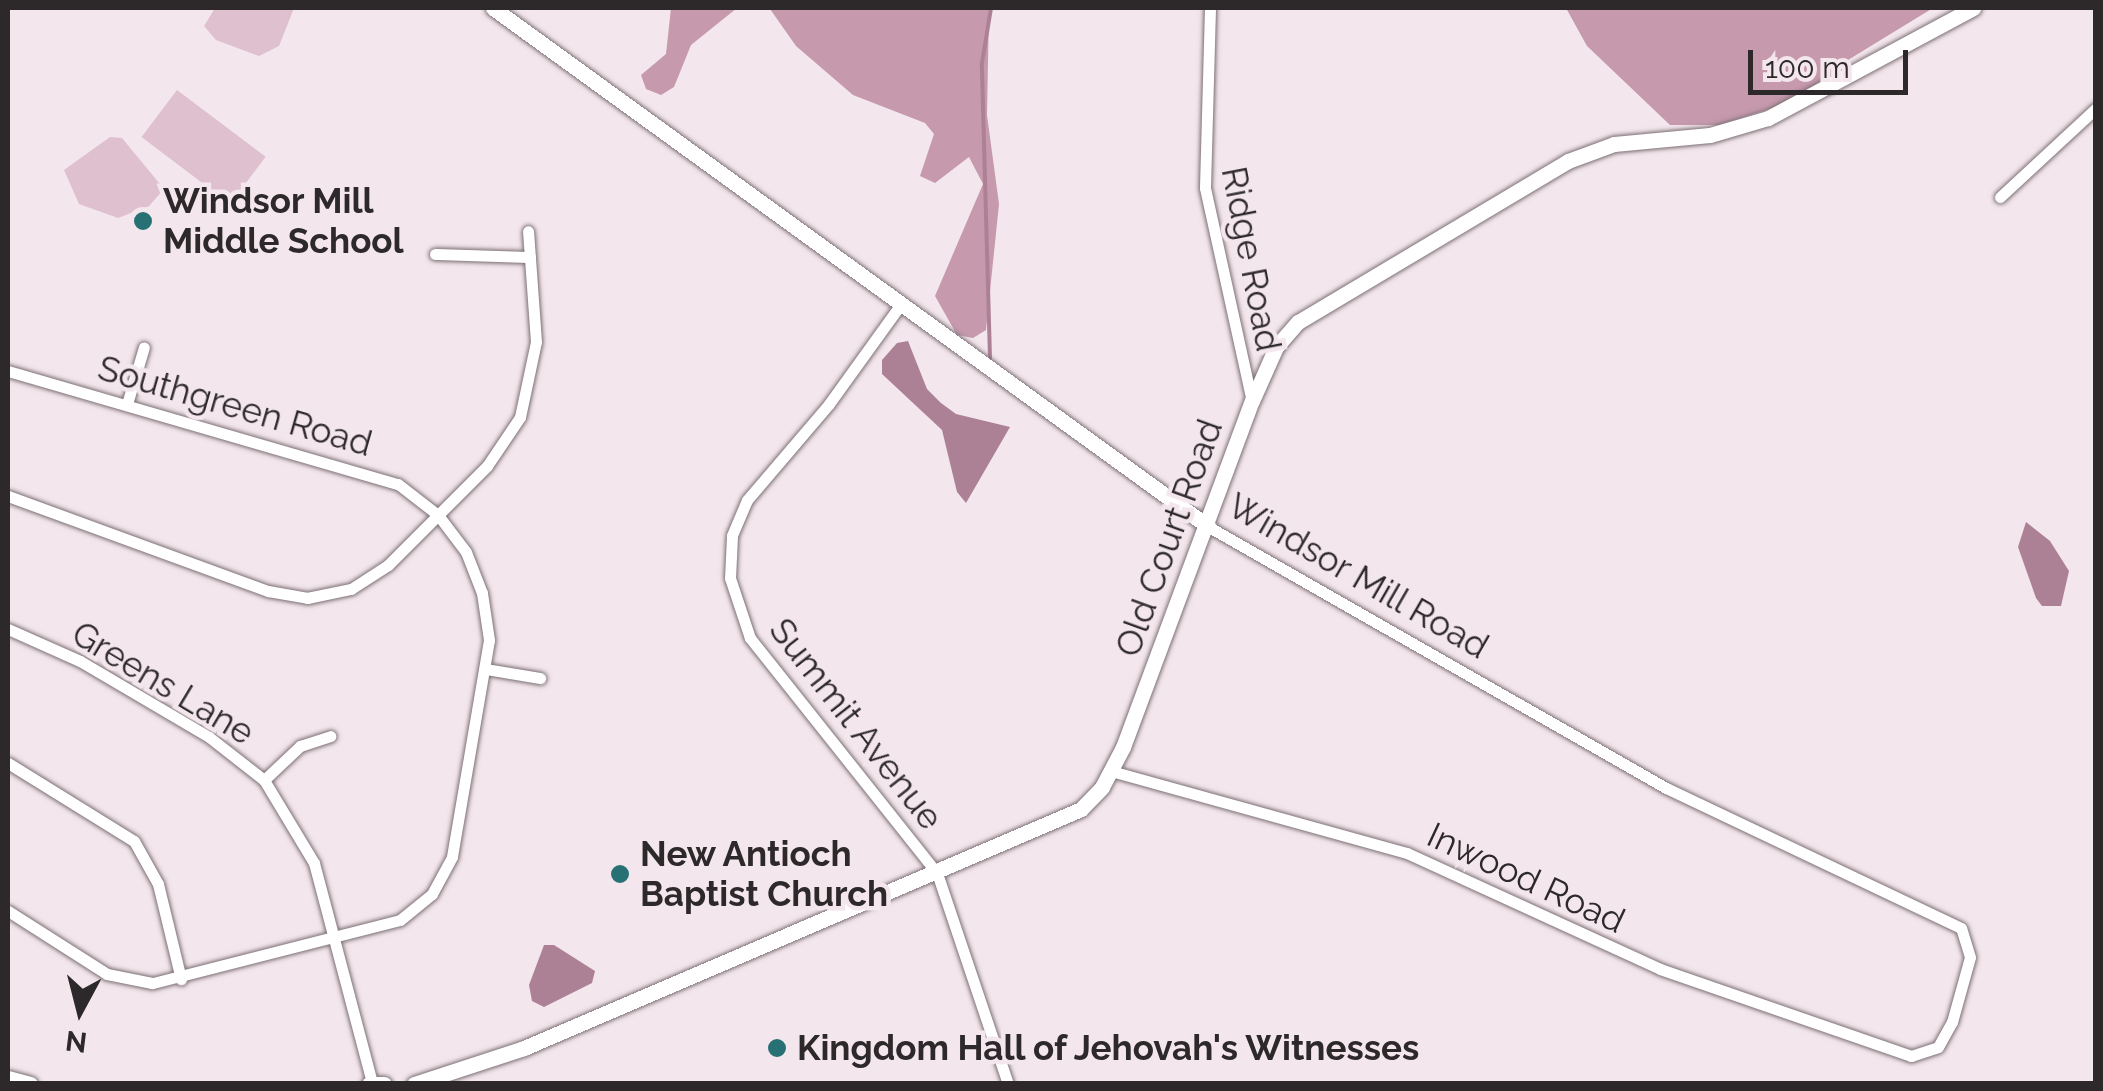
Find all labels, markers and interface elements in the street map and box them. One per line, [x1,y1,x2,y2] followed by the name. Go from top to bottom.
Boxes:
[1753,30,1913,92] scale bar
[1765,50,1850,85] text: 100 m
[1213,163,1289,355] street label: Ridge Road
[163,180,404,262] place label: Windsor Mill Middle School
[132,210,154,232] marker: Windsor Mill Middle School
[93,347,377,465] street label: Southgreen Road
[1107,414,1231,662] street label: Old Court Road
[1220,484,1496,668] street label: Windsor Mill Road
[760,610,952,838] street label: Summit Avenue
[65,612,261,754] street label: Greens Lane
[1421,814,1631,942] street label: Inwood Road
[640,833,888,915] place label: New Antioch Baptist Church
[609,863,631,885] marker: New Antioch Baptist Church
[30,961,130,1061] north arrow
[64,1024,89,1059] text: N
[797,1027,1423,1069] place label: Kingdom Hall of Jehovah's Witnesses
[766,1037,788,1059] marker: Kingdom Hall of Jehovah's Witnesses

